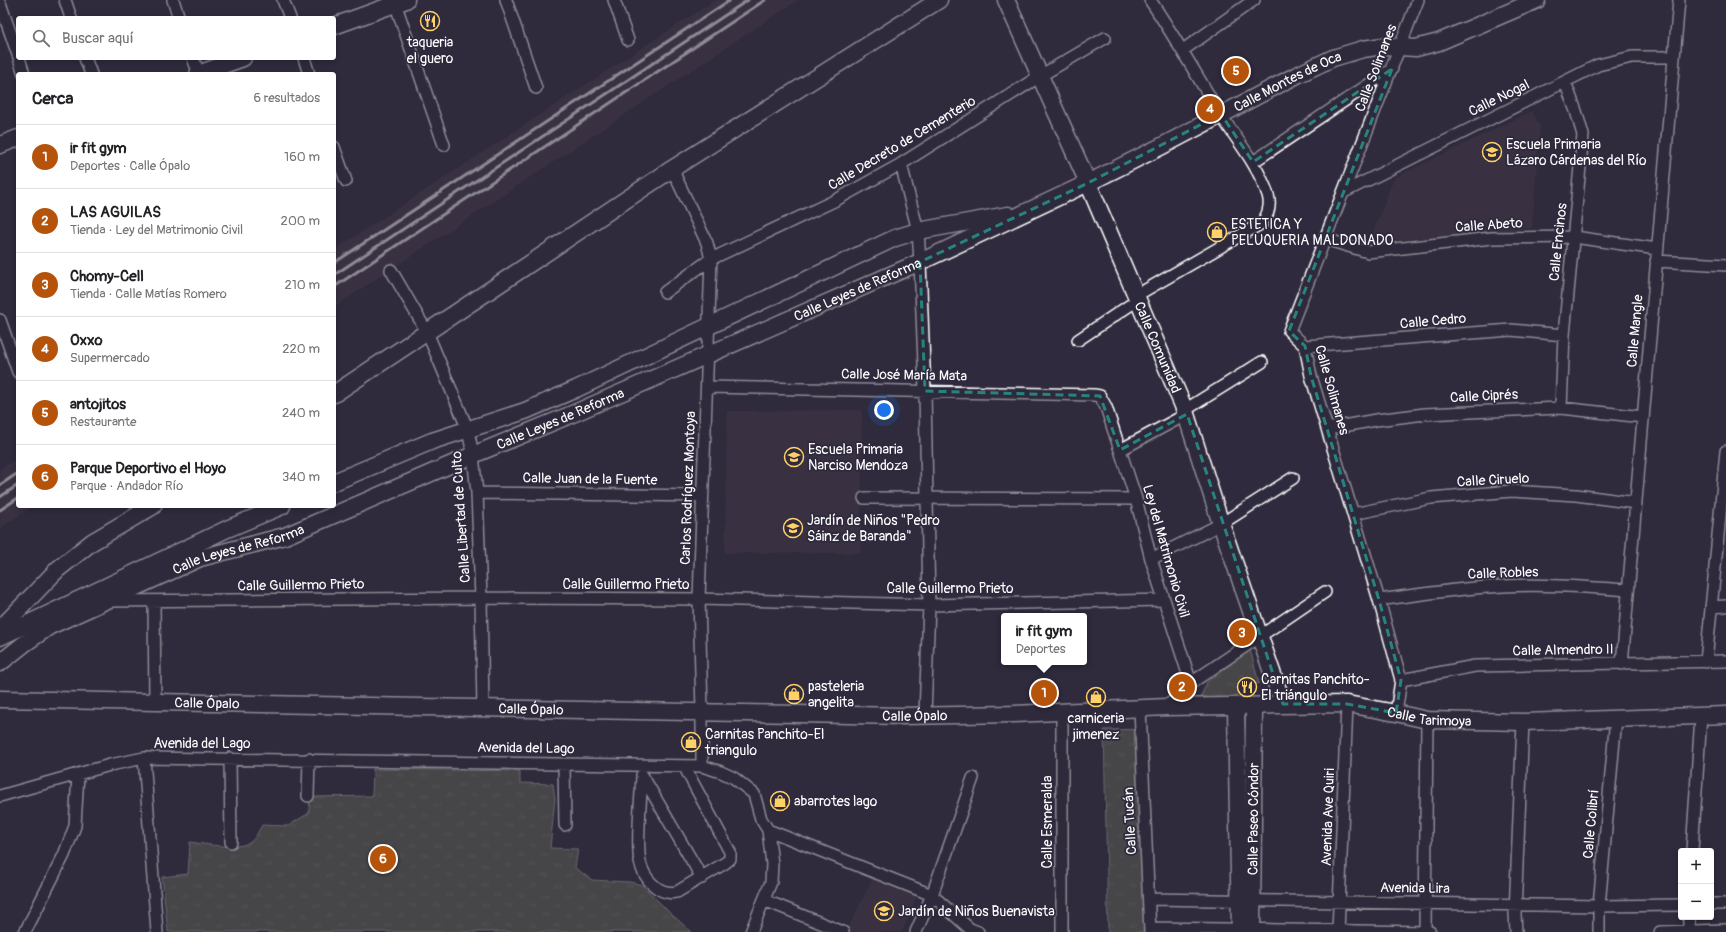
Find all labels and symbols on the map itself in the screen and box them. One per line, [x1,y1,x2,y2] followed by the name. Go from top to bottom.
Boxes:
[419,10,441,32] restaurant icon: taqueria el guero
[1351,21,1401,114] street label: Calle Solimanes
[406,34,454,67] place label: taqueria el guero
[1231,48,1343,115] street label: Calle Montes de Oca
[1223,56,1249,86] pin: 5
[1466,76,1532,120] street label: Calle Nogal
[825,92,979,194] street label: Calle Decreto de Cementerio
[1197,94,1223,124] pin: 4
[1506,136,1647,169] place label: Escuela Primaria Lázaro Cárdenas del Río
[1481,141,1503,163] school or university icon: Escuela Primaria Lázaro Cárdenas del Río
[1545,201,1571,282] street label: Calle Encinos
[1455,214,1524,236] street label: Calle Abeto
[1231,216,1394,249] place label: ESTETICA Y PELUQUERIA MALDONADO
[1206,221,1228,243] shop icon: ESTETICA Y PELUQUERIA MALDONADO
[791,254,924,325] street label: Calle Leyes de Reforma
[1623,294,1647,368] street label: Calle Mangle
[1131,299,1185,396] street label: Calle Comunidad
[1399,310,1467,332] street label: Calle Cedro
[1311,343,1353,438] street label: Calle Solimanes
[841,365,967,385] street label: Calle José María Mata
[494,384,627,453] street label: Calle Leyes de Reforma
[1450,386,1519,406] street label: Calle Ciprés
[874,400,894,420] your location
[677,411,699,565] street label: Carlos Rodríguez Montoya
[808,441,908,474] place label: Escuela Primaria Narciso Mendoza
[783,446,805,468] school or university icon: Escuela Primaria Narciso Mendoza
[448,450,474,583] street label: Calle Libertad de Culto
[522,469,658,489] street label: Calle Juan de la Fuente
[1456,470,1530,490] street label: Calle Ciruelo
[1139,483,1193,619] street label: Ley del Matrimonio Civil
[807,512,940,545] place label: Jardín de Niños "Pedro Sáinz de Baranda"
[782,517,804,539] school or university icon: Jardín de Niños "Pedro Sáinz de Baranda"
[170,520,307,578] street label: Calle Leyes de Reforma
[1467,563,1539,583] street label: Calle Robles
[237,575,365,595] street label: Calle Guillermo Prieto
[562,576,690,593] street label: Calle Guillermo Prieto
[886,580,1014,597] street label: Calle Guillermo Prieto
[1229,618,1255,648] pin: 3
[1512,641,1614,659] street label: Calle Almendro II
[1261,671,1370,704] place label: Carnitas Panchito- El triángulo
[1169,672,1195,702] pin: 2
[1236,676,1258,698] restaurant icon: Carnitas Panchito- El triángulo
[808,678,864,711] place label: pasteleria angelita
[1031,678,1057,708] pin: 1
[783,683,805,705] shop icon: pasteleria angelita
[1085,686,1107,708] shop icon: carniceria jimenez
[174,693,240,712] street label: Calle Ópalo
[498,699,564,718] street label: Calle Ópalo
[1386,703,1472,729] street label: Calle Tarimoya
[882,706,948,725] street label: Calle Ópalo
[1067,710,1125,743] place label: carniceria jimenez
[704,726,824,759] place label: Carnitas Panchito-El triangulo
[680,731,702,753] shop icon: Carnitas Panchito-El triangulo
[153,735,251,752] street label: Avenida del Lago
[477,739,575,757] street label: Avenida del Lago
[1244,763,1262,875] street label: Calle Paseo Cóndor
[1318,767,1338,866] street label: Avenida Ave Quiri
[1039,776,1056,868] street label: Calle Esmeralda
[1120,787,1140,855] street label: Calle Tucán
[1580,789,1603,859] street label: Calle Colibrí
[769,790,791,812] shop icon: abarrotes lago
[794,793,878,810] place label: abarrotes lago
[370,844,396,874] pin: 6
[1380,879,1450,897] street label: Avenida Lira
[873,900,895,922] school or university icon: Jardín de Niños Buenavista
[898,903,1055,920] place label: Jardín de Niños Buenavista

